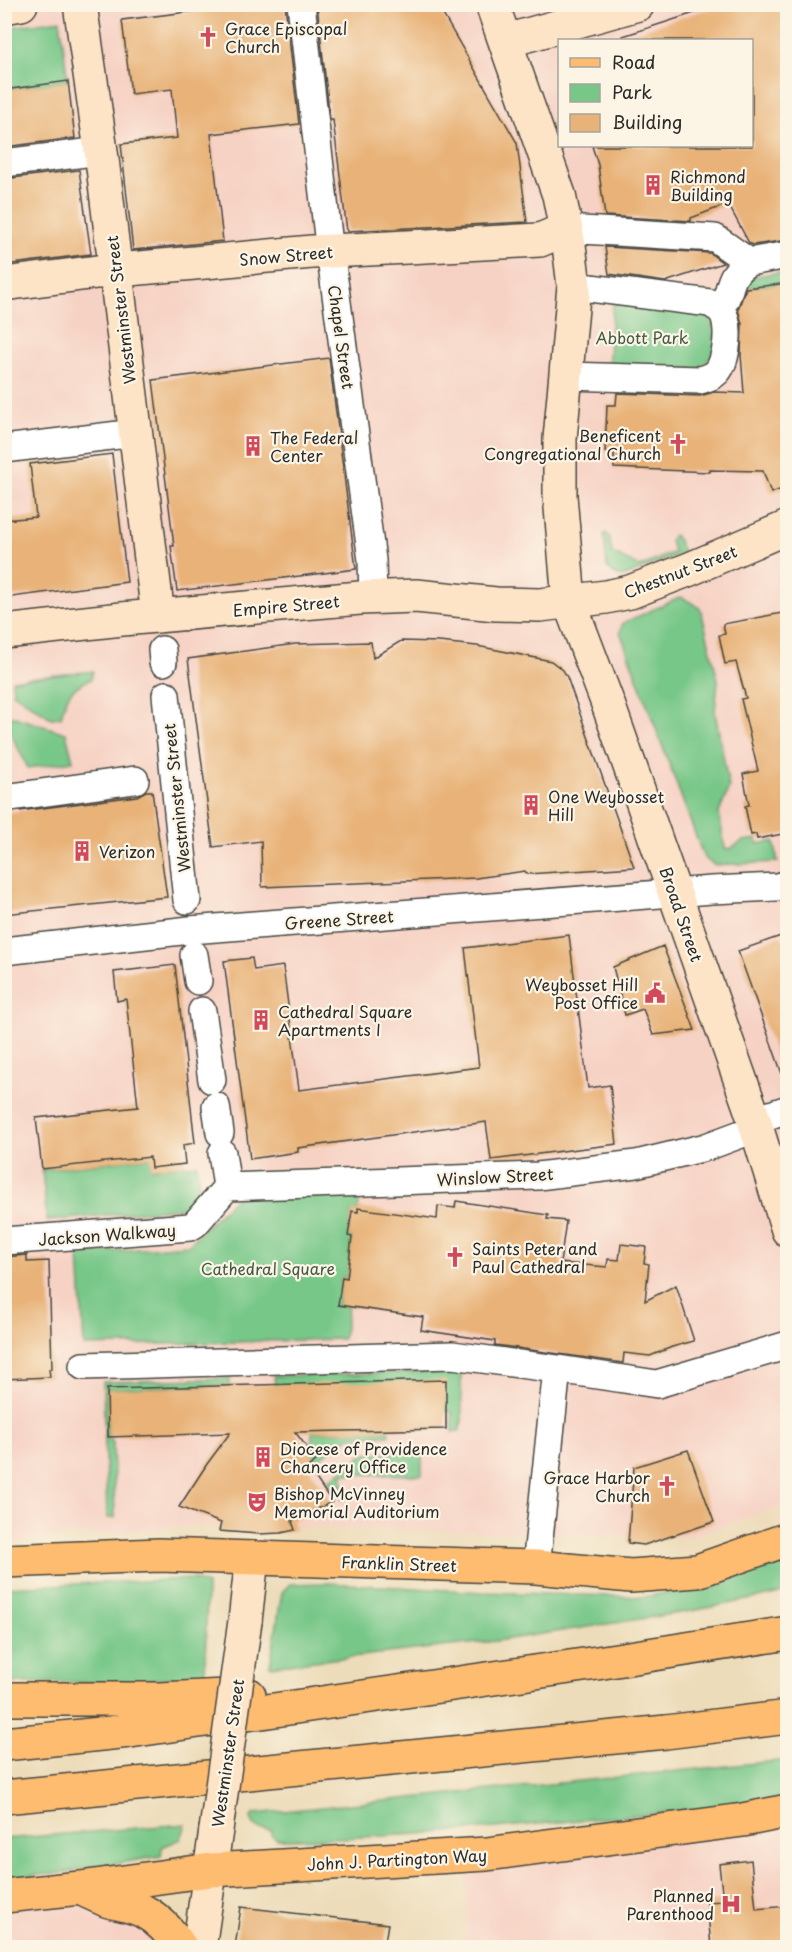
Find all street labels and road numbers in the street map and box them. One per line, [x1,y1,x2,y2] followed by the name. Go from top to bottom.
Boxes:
[99,234,141,386] street label: Westminster Street
[238,239,334,271] street label: Snow Street
[323,283,361,391] street label: Chapel Street
[620,538,741,604] street label: Chestnut Street
[232,588,341,622] street label: Empire Street
[156,722,196,874] street label: Westminster Street
[654,863,710,965] street label: Broad Street
[284,903,395,935] street label: Greene Street
[436,1161,554,1191] street label: Winslow Street
[37,1217,177,1251] street label: Jackson Walkway
[341,1549,458,1577] street label: Franklin Street
[205,1677,249,1829] street label: Westminster Street
[306,1842,488,1876] street label: John J. Partington Way

